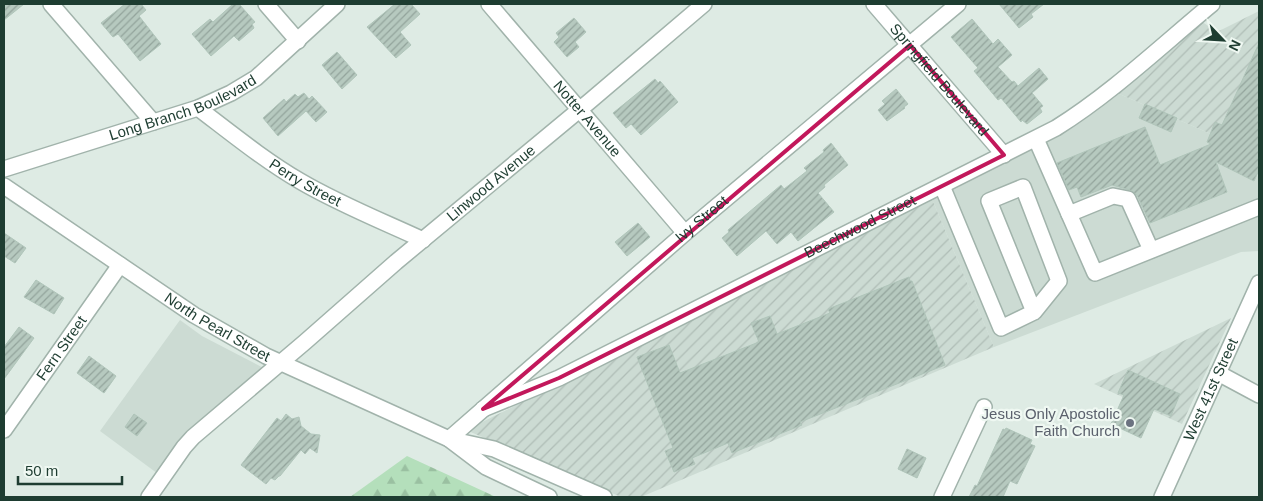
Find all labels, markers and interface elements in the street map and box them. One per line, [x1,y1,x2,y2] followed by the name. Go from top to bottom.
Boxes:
[1198,15,1248,65] north arrow
[887,20,993,139] street label: Springfield Boulevard
[1225,38,1244,53] text: N
[107,71,259,143] street label: Long Branch Boulevard
[550,77,625,160] street label: Notter Avenue
[443,141,538,224] street label: Linwood Avenue
[266,155,345,210] street label: Perry Street
[672,191,732,246] street label: Ivy Street
[801,191,919,261] street label: Beechwood Street
[162,289,274,365] street label: North Pearl Street
[33,312,90,384] street label: Fern Street
[1180,335,1241,443] street label: West 41st Street
[982,405,1120,439] place label: Jesus Only Apostolic Faith Church
[1124,417,1136,429] marker: Jesus Only Apostolic Faith Church
[18,454,121,486] scale bar
[25,462,58,479] text: 50 m

